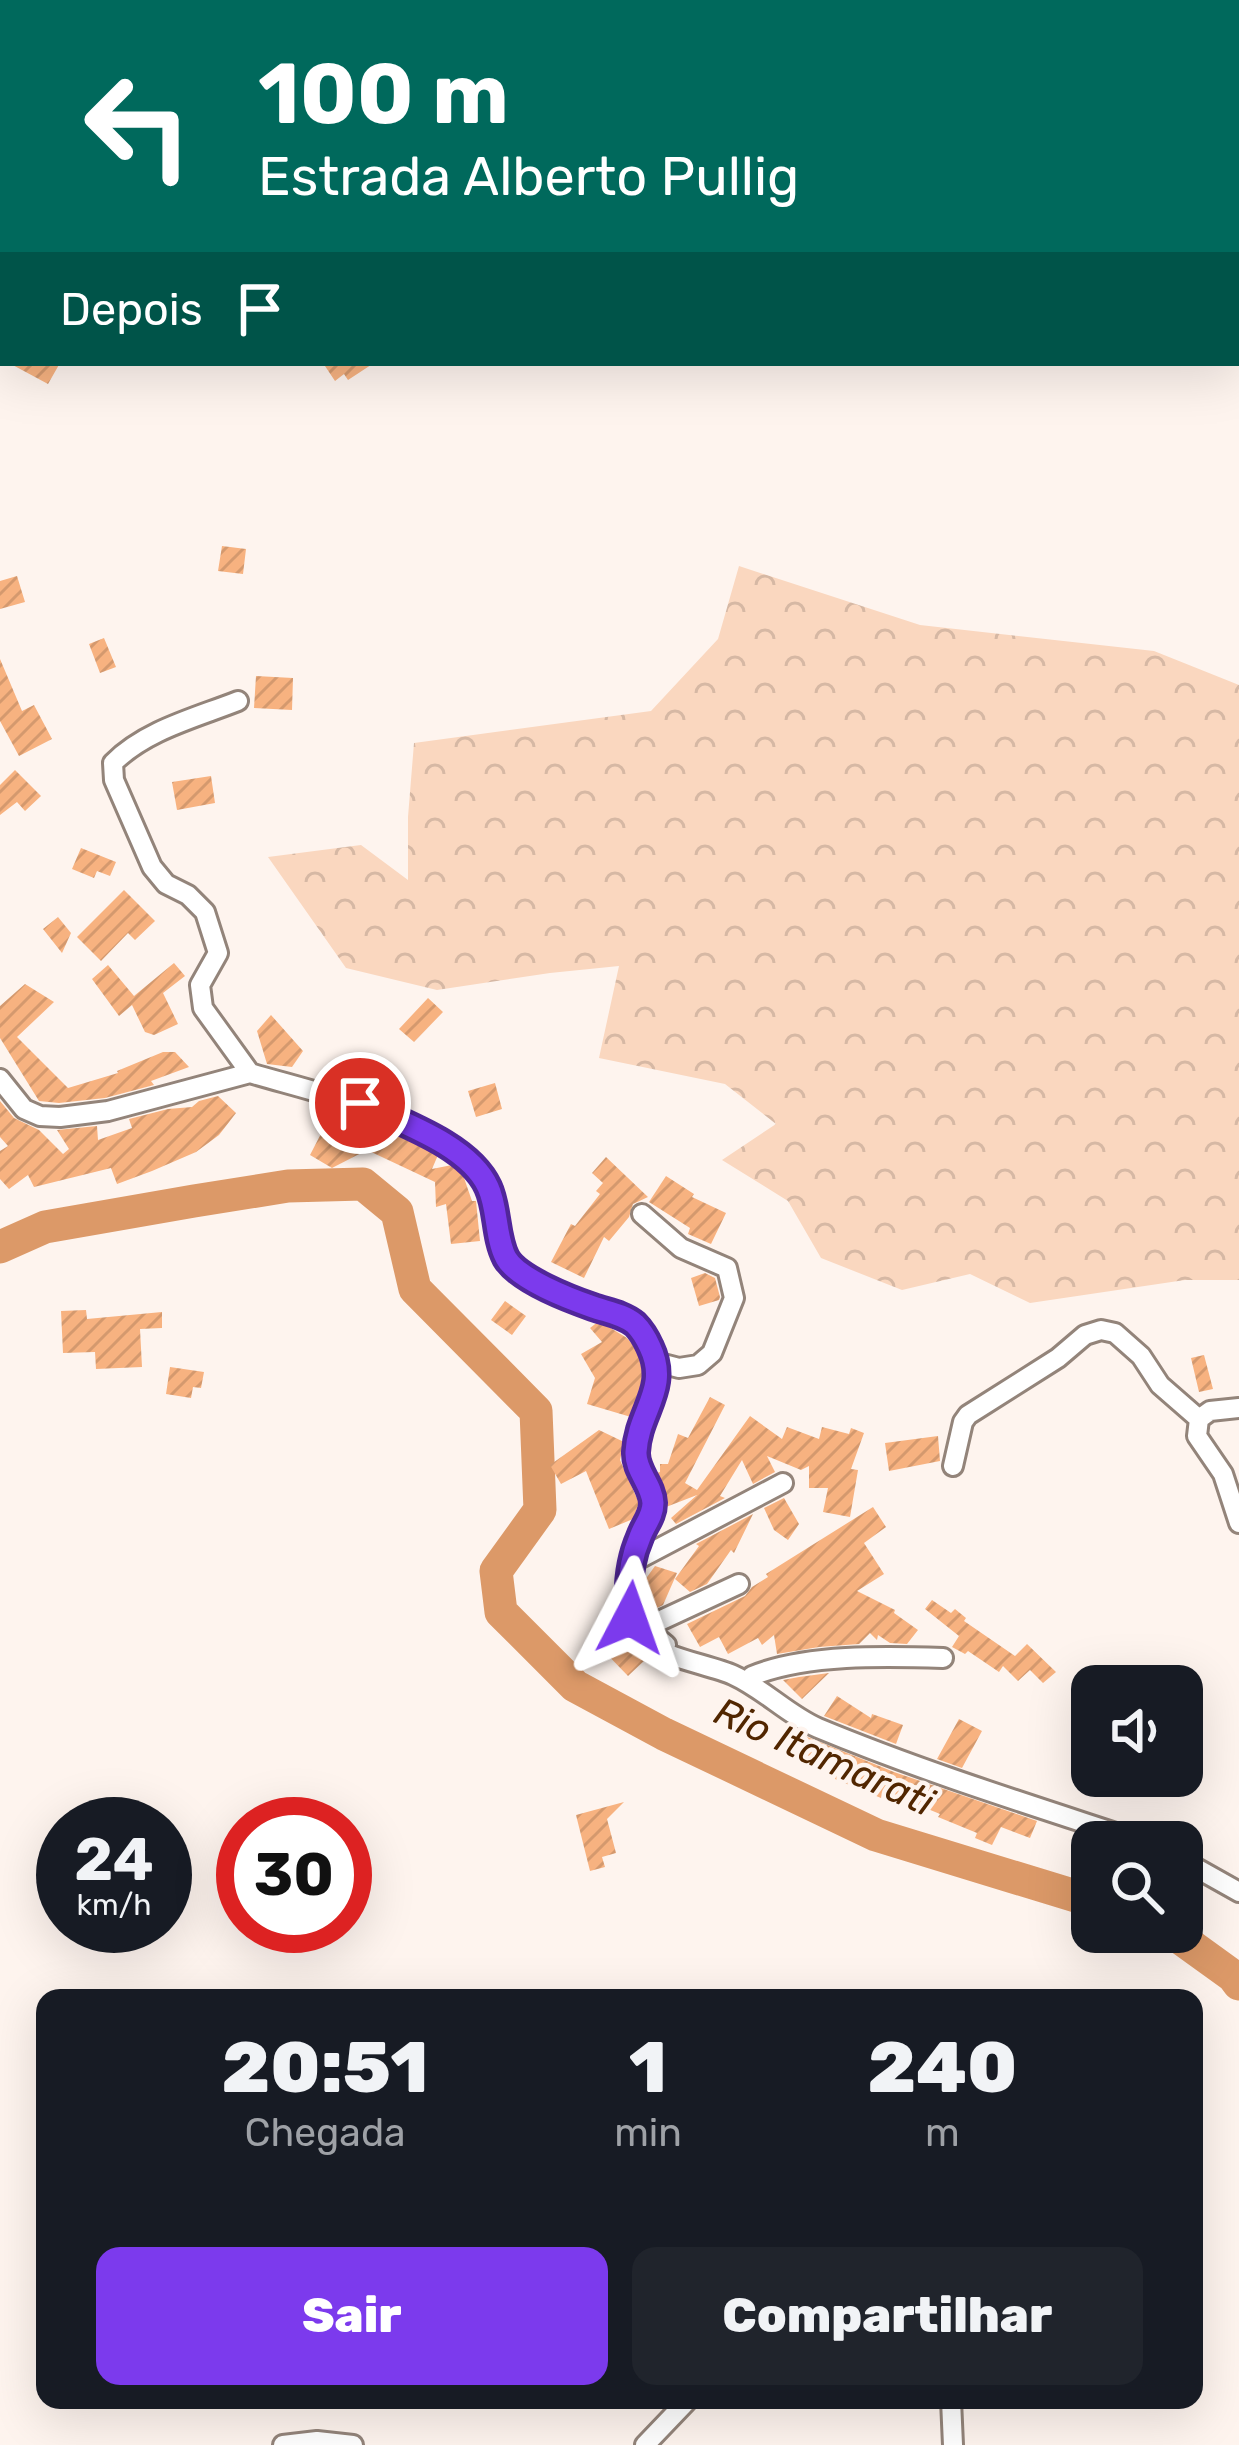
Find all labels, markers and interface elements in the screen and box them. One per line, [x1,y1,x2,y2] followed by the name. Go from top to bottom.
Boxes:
[258,44,509,144] text: 100 m
[60,48,216,204] icon: left
[258,145,799,209] text: Estrada Alberto Pullig
[227,276,293,342] icon: arrive
[60,283,203,336] text: Depois
[309,1052,411,1154] pin
[327,1070,393,1136] icon: arrive
[567,1555,693,1681] position arrow
[1071,1665,1203,1953] map controls
[1071,1665,1203,1797] button: sound
[707,1688,942,1826] water label: Rio Itamarati
[216,1797,372,1953] speed limit sign: 30
[1071,1821,1203,1953] button: search
[74,1824,154,1895] text: 24
[77,1887,151,1923] text: km/h
[222,2025,429,2110] text: 20:51
[629,2025,667,2110] text: 1
[867,2025,1017,2110] text: 240
[245,2110,406,2156] text: Chegada
[614,2110,682,2156] text: min
[925,2110,960,2156] text: m
[96,2247,608,2385] button: Sair
[632,2247,1143,2385] button: Compartilhar

